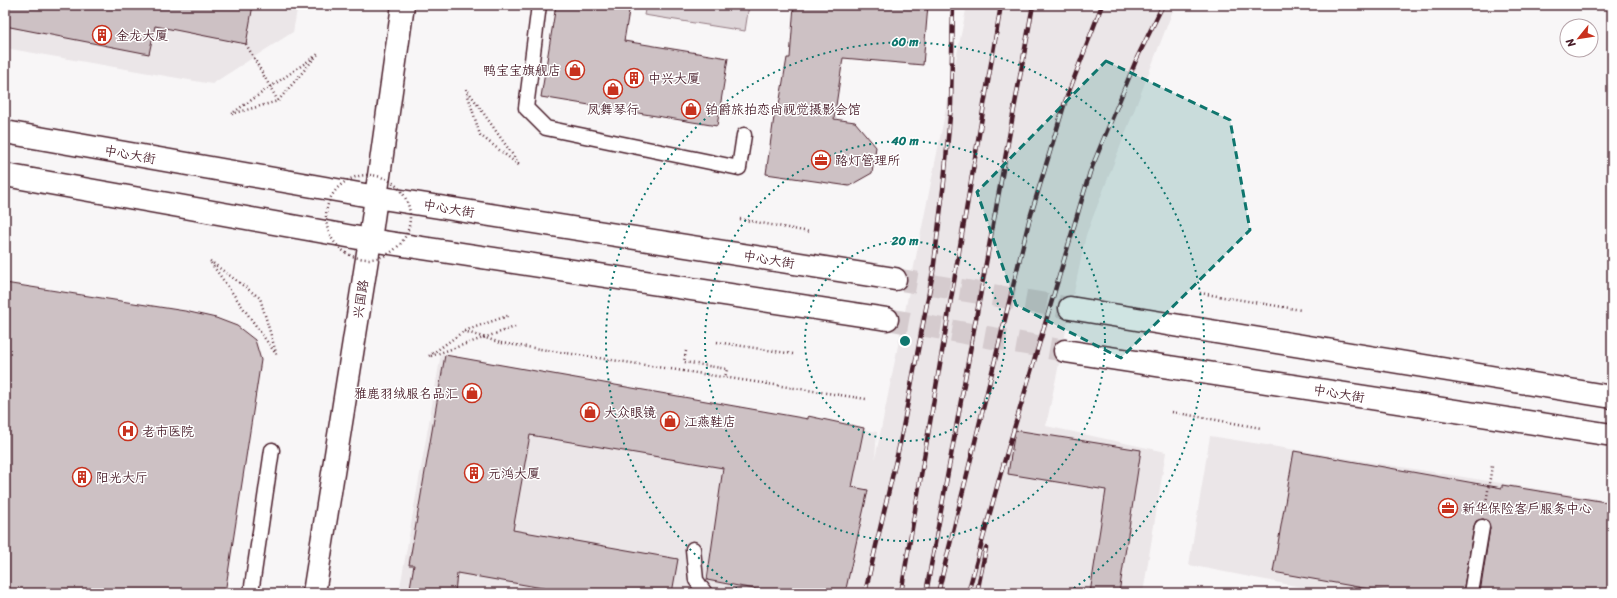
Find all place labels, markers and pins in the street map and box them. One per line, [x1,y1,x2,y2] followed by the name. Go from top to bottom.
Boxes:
[91,24,113,46] building icon: 金龙大厦
[116,24,168,47] place label: 金龙大厦
[483,59,561,82] place label: 鸭宝宝旗舰店
[564,59,586,81] shop icon: 鸭宝宝旗舰店
[623,67,645,89] building icon: 中兴大厦
[648,67,700,90] place label: 中兴大厦
[602,78,624,100] shop icon: 凤舞琴行
[587,98,639,121] place label: 凤舞琴行
[680,98,702,120] shop icon: 铂爵旅拍恋尚视觉摄影会馆
[705,98,861,121] place label: 铂爵旅拍恋尚视觉摄影会馆
[810,149,832,171] office icon: 路灯管理所
[835,149,900,172] place label: 路灯管理所
[898,334,912,348] centre of rings
[354,382,458,405] place label: 雅鹿羽绒服名品汇
[461,382,483,404] shop icon: 雅鹿羽绒服名品汇
[579,401,601,423] shop icon: 大众眼镜
[604,401,656,424] place label: 大众眼镜
[659,410,681,432] shop icon: 江燕鞋店
[684,410,736,433] place label: 江燕鞋店
[117,420,139,442] hospital icon: 老市医院
[142,420,194,443] place label: 老市医院
[463,462,485,484] building icon: 元鸿大厦
[488,462,540,485] place label: 元鸿大厦
[71,466,93,488] building icon: 阳光大厅
[96,466,148,489] place label: 阳光大厅
[1437,497,1459,519] office icon: 新华保险客户服务中心
[1462,497,1592,520] place label: 新华保险客户服务中心

